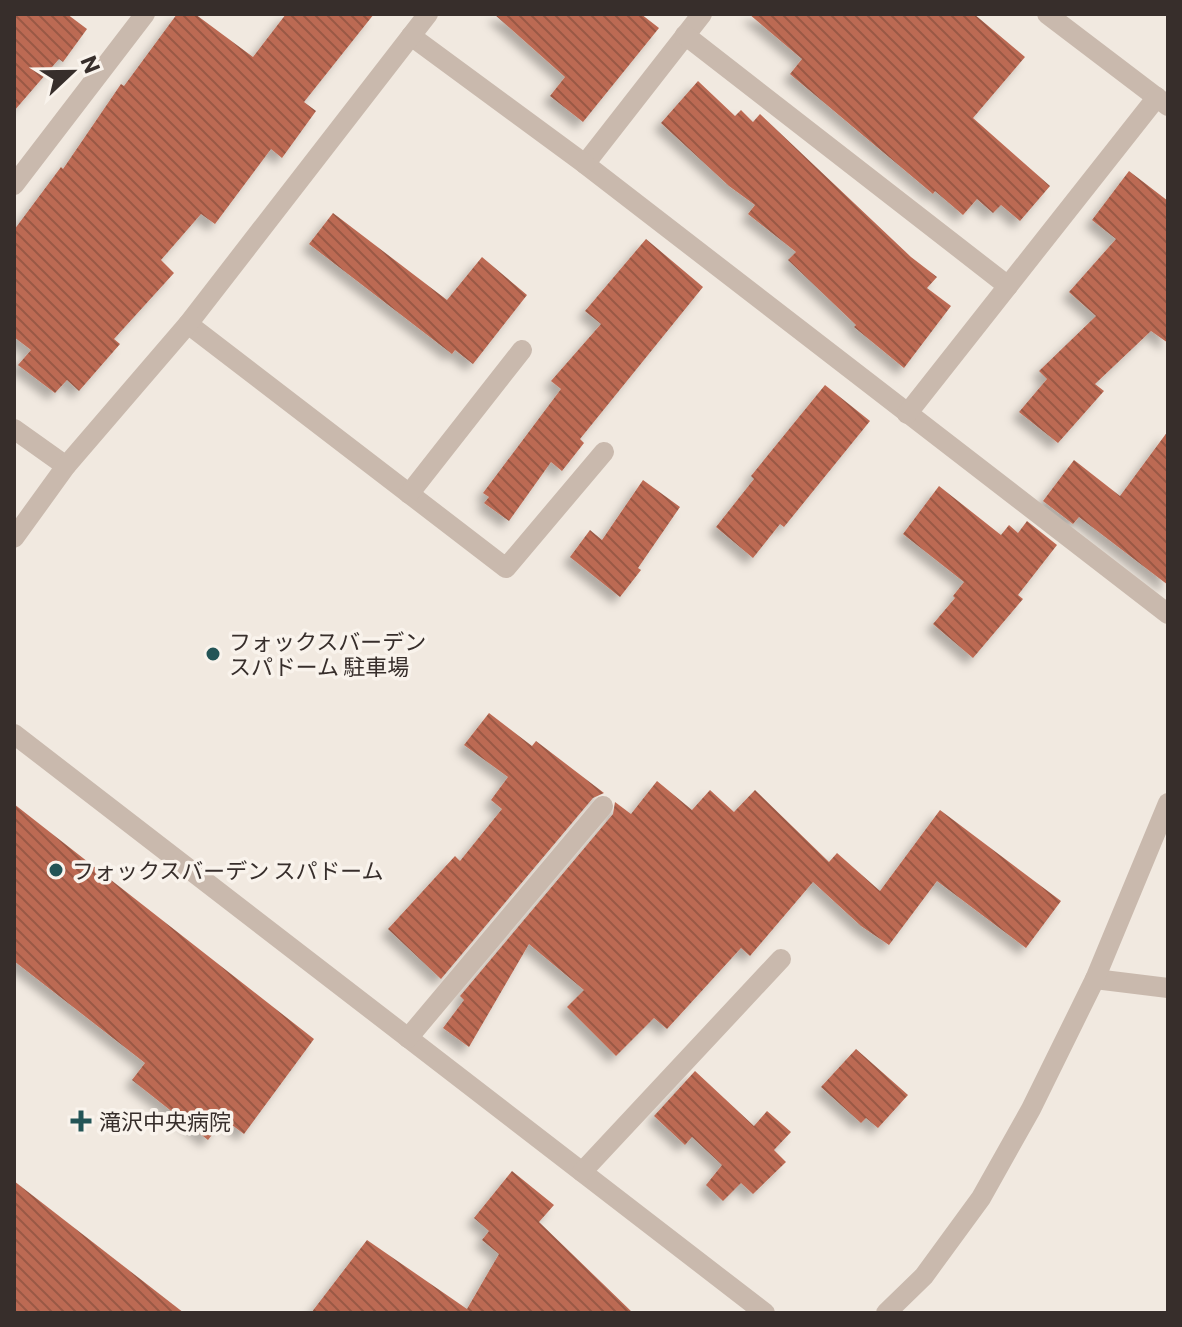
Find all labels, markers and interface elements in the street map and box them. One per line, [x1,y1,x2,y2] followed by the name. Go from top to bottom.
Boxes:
[32,32,112,112] north arrow
[75,52,107,77] text: N
[229,628,426,680] place label: フォックスバーデン スパドーム 駐車場
[204,645,222,663] marker: フォックスバーデン スパドーム 駐車場
[72,857,384,884] place label: フォックスバーデン スパドーム
[47,861,65,879] marker: フォックスバーデン スパドーム
[99,1108,231,1135] place label: 滝沢中央病院
[70,1110,92,1132] marker: 滝沢中央病院

